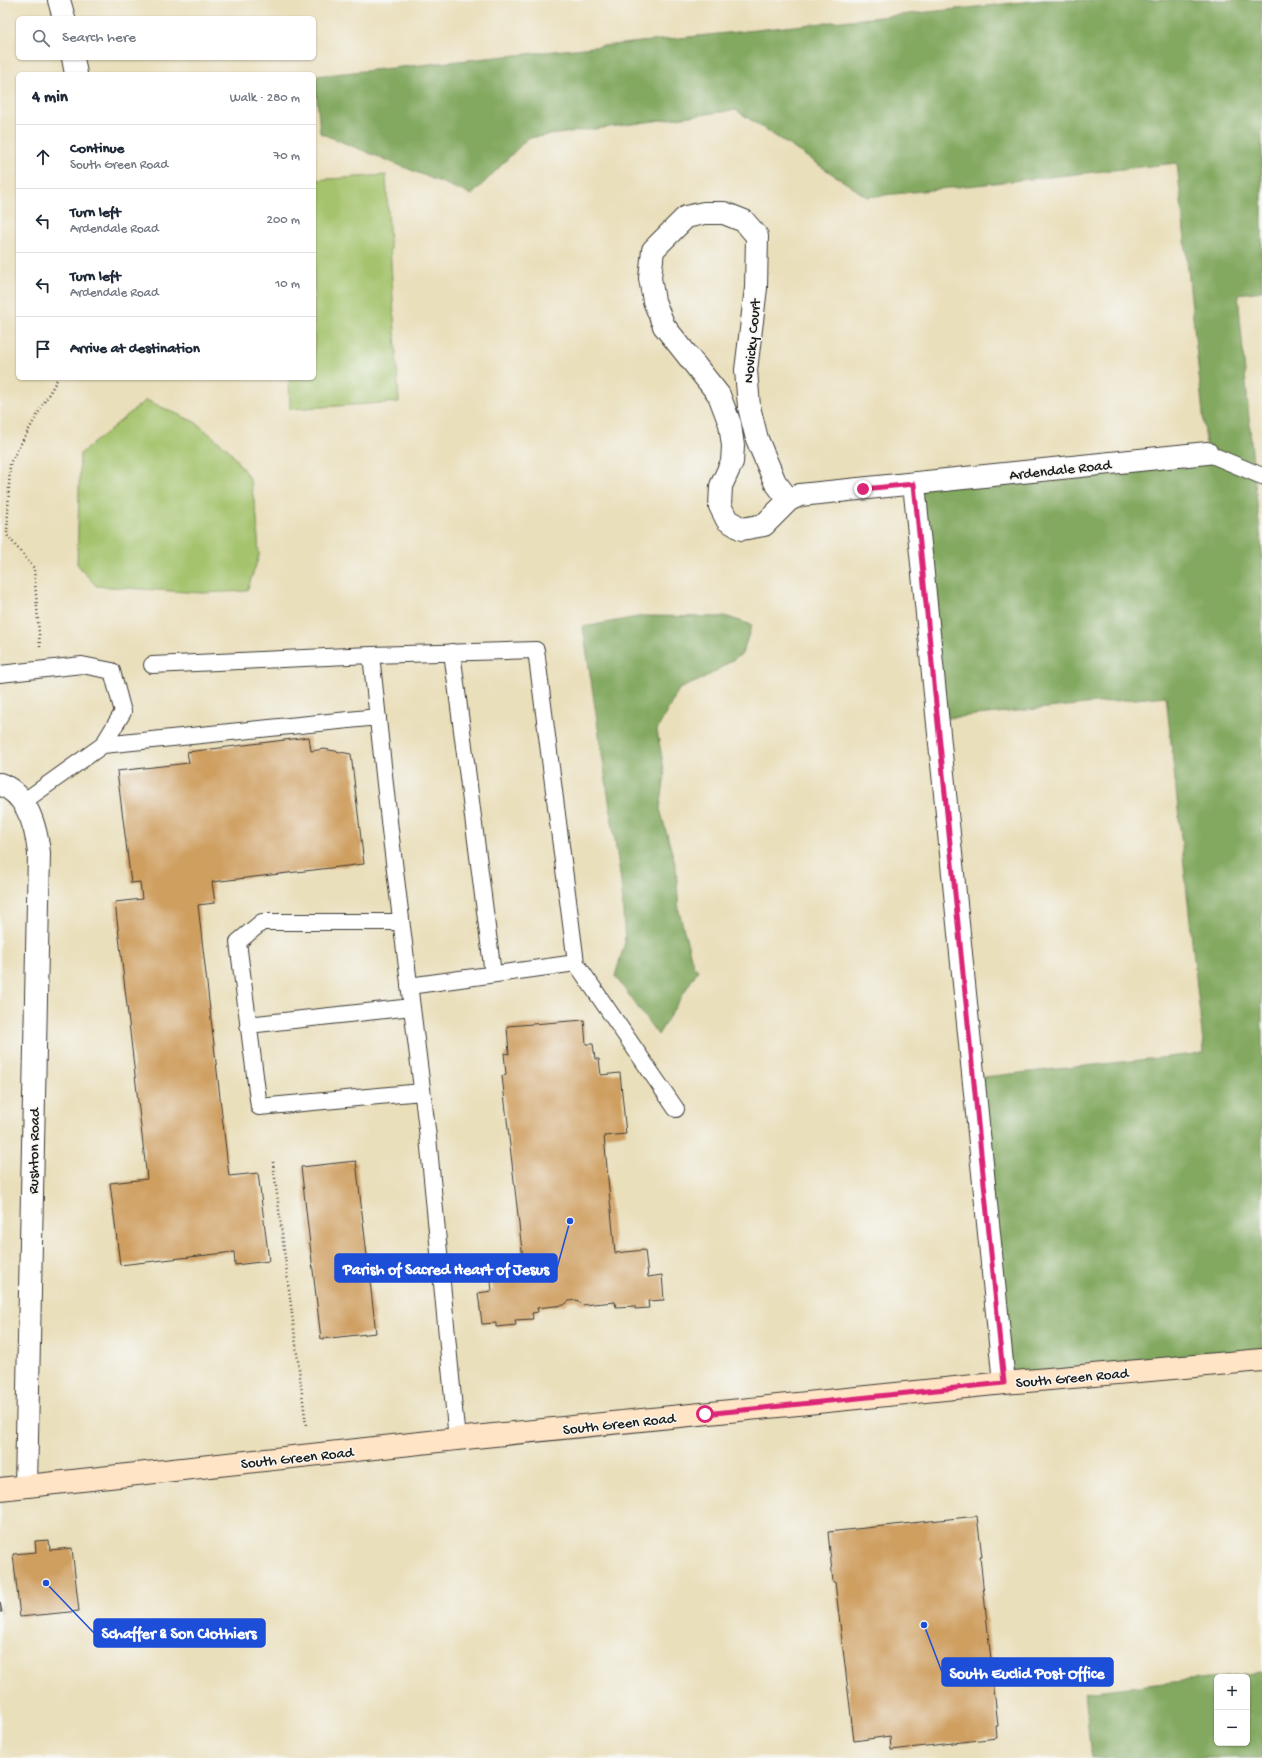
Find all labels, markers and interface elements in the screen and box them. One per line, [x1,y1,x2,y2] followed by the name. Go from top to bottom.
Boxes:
[16,16,316,60] search box
[30,27,52,49] icon: search
[62,29,136,47] text: Search here
[32,88,68,108] text: 4 min
[230,91,300,106] text: Walk · 280 m
[70,140,124,158] text: Continue
[32,146,54,168] icon: ahead
[274,149,300,164] text: 70 m
[70,158,168,173] text: South Green Road
[70,204,121,222] text: Turn left
[32,210,54,232] icon: left
[267,213,300,228] text: 200 m
[70,222,159,237] text: Ardendale Road
[70,268,121,286] text: Turn left
[32,274,54,296] icon: left
[275,277,300,292] text: 10 m
[70,286,159,301] text: Ardendale Road
[740,296,766,384] street label: Novicky Court
[32,338,54,360] icon: arrive
[70,340,200,358] text: Arrive at destination
[1008,457,1113,485] street label: Ardendale Road
[854,480,872,498] route end
[25,1107,45,1194] street label: Rushton Road
[335,1254,557,1282] callout: Parish of Sacred Heart of Jesus
[342,1261,550,1281] text: Parish of Sacred Heart of Jesus
[1015,1365,1131,1393] street label: South Green Road
[696,1405,714,1423] route start
[562,1410,678,1440] street label: South Green Road
[240,1444,356,1474] street label: South Green Road
[94,1619,265,1647] callout: Schaffer & Son Clothiers
[101,1625,258,1645] text: Schaffer & Son Clothiers
[942,1658,1113,1686] callout: South Euclid Post Office
[949,1665,1105,1685] text: South Euclid Post Office
[1214,1674,1250,1746] map controls
[1214,1674,1250,1710] button: +
[1214,1710,1250,1746] button: −

